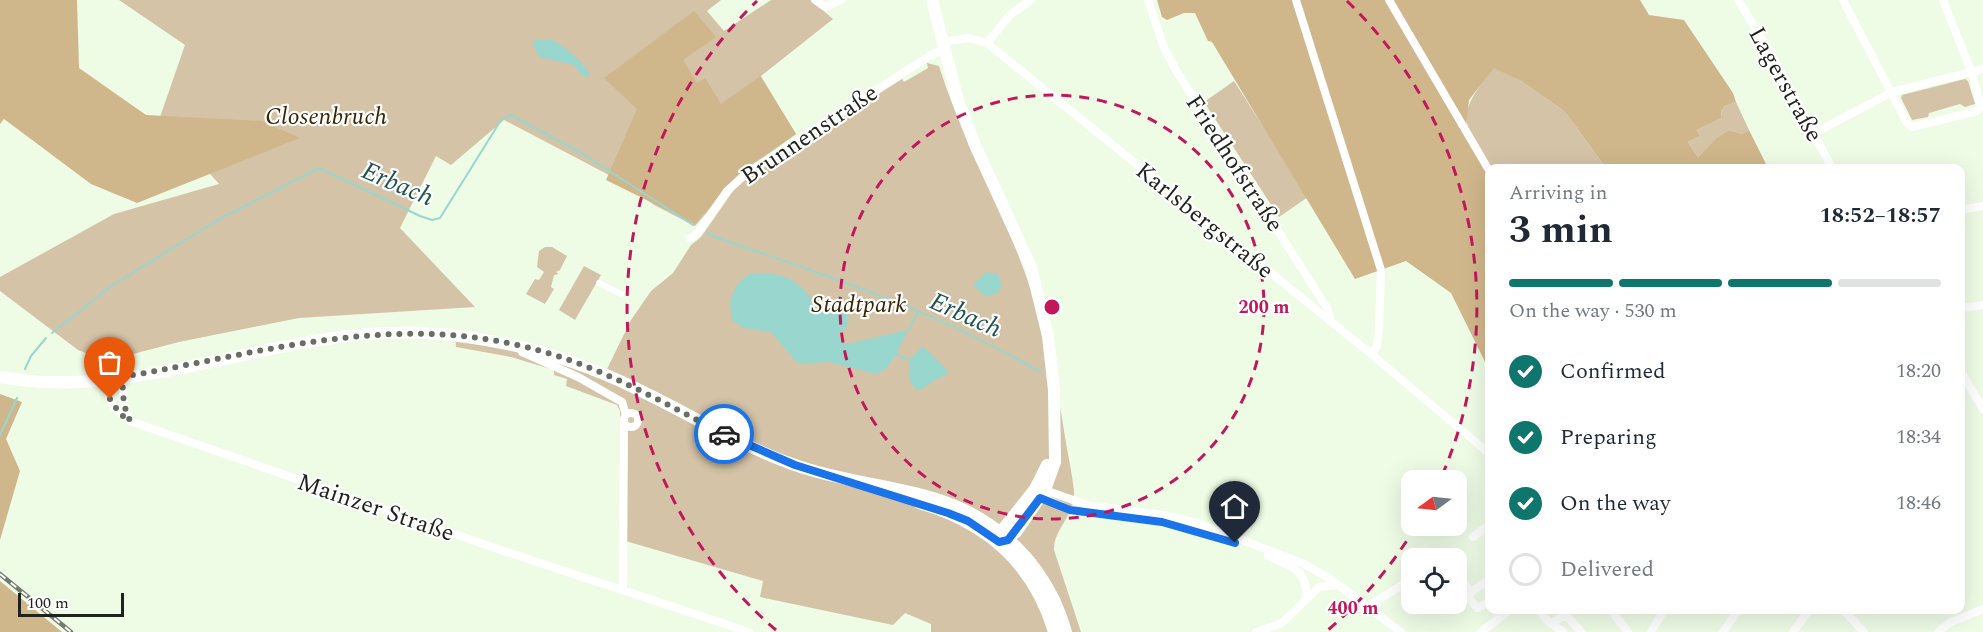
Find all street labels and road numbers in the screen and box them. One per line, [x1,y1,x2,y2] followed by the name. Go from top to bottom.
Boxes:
[1739,20,1832,149] street label: Lagerstraße
[734,76,885,194] street label: Brunnenstraße
[1176,88,1292,239] street label: Friedhofstraße
[1127,154,1281,288] street label: Karlsbergstraße
[292,464,459,552] street label: Mainzer Straße

